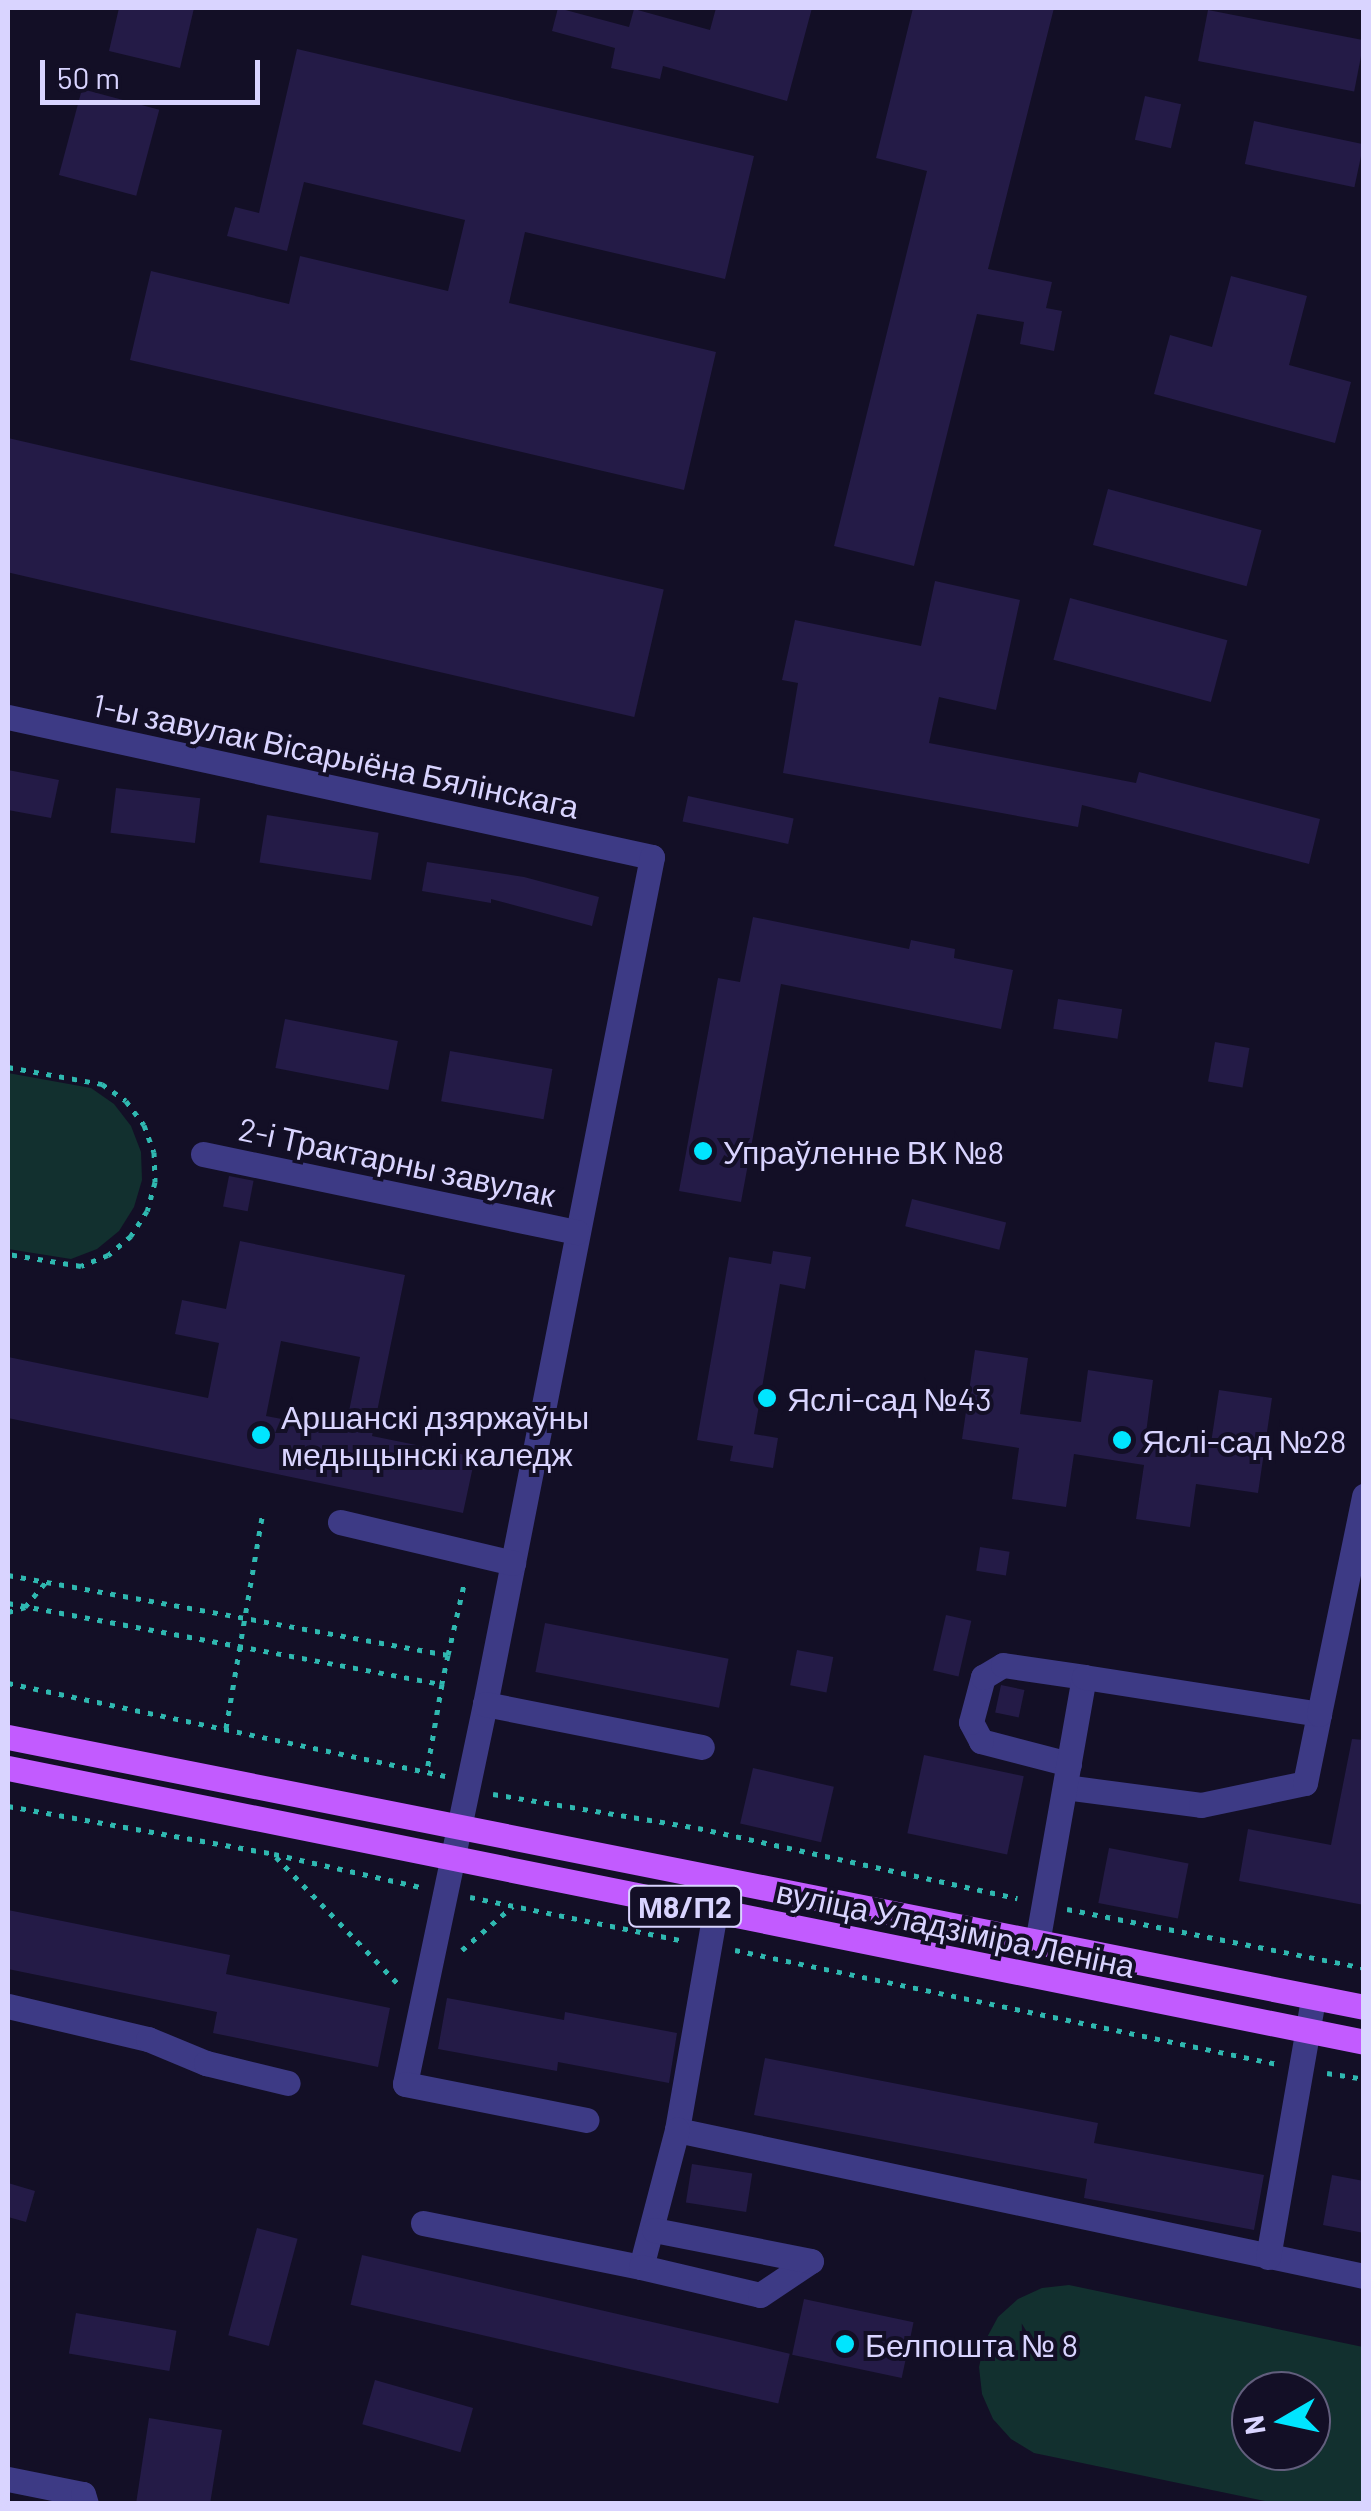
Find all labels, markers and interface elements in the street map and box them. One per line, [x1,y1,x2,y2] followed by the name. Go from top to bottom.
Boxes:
[45,40,265,102] scale bar
[57,59,120,95] text: 50 m
[89,685,583,825] street label: 1-ы завулак Вісарыёна Бялінскага
[235,1109,559,1213] street label: 2-і Трактарны завулак
[723,1132,1004,1170] place label: Упраўленне ВК №8
[692,1140,714,1162] marker: Упраўленне ВК №8
[787,1379,992,1417] place label: Яслі-сад №43
[756,1387,778,1409] marker: Яслі-сад №43
[281,1398,589,1473] place label: Аршанскі дзяржаўны медыцынскі каледж
[1142,1421,1347,1459] place label: Яслі-сад №28
[250,1424,272,1446] marker: Аршанскі дзяржаўны медыцынскі каледж
[1111,1429,1133,1451] marker: Яслі-сад №28
[773,1871,1139,1985] street label: вуліца Уладзіміра Леніна
[628,1881,742,1931] road number: М8/П2
[865,2325,1078,2363] place label: Белпошта № 8
[834,2333,856,2355] marker: Белпошта № 8
[1231,2371,1331,2471] north arrow
[1235,2414,1272,2437] text: N

